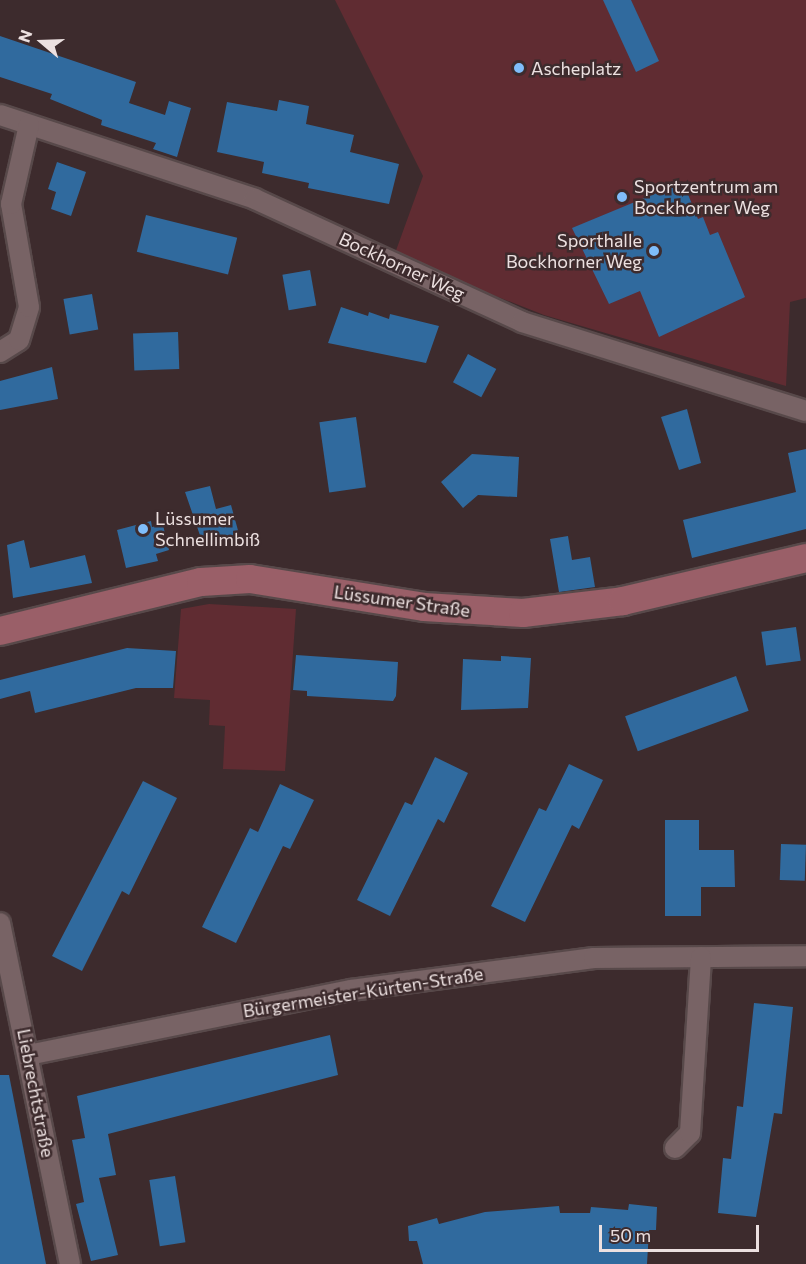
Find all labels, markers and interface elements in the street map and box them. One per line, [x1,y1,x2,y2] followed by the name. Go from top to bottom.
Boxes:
[12,12,72,72] north arrow
[14,27,35,45] text: N
[531,57,621,79] place label: Ascheplatz
[512,61,526,75] marker: Ascheplatz
[634,176,778,219] place label: Sportzentrum am Bockhorner Weg
[615,190,629,204] marker: Sportzentrum am Bockhorner Weg
[336,227,468,305] street label: Bockhorner Weg
[506,230,642,272] place label: Sporthalle Bockhorner Weg
[647,244,661,258] marker: Sporthalle Bockhorner Weg
[155,508,260,550] place label: Lüssumer Schnellimbiß
[136,522,150,536] marker: Lüssumer Schnellimbiß
[333,581,471,621] street label: Lüssumer Straße
[241,962,485,1022] street label: Bürgermeister-Kürten-Straße
[13,1027,59,1159] street label: Liebrechtstraße
[602,1213,762,1251] scale bar
[610,1224,651,1246] text: 50 m

